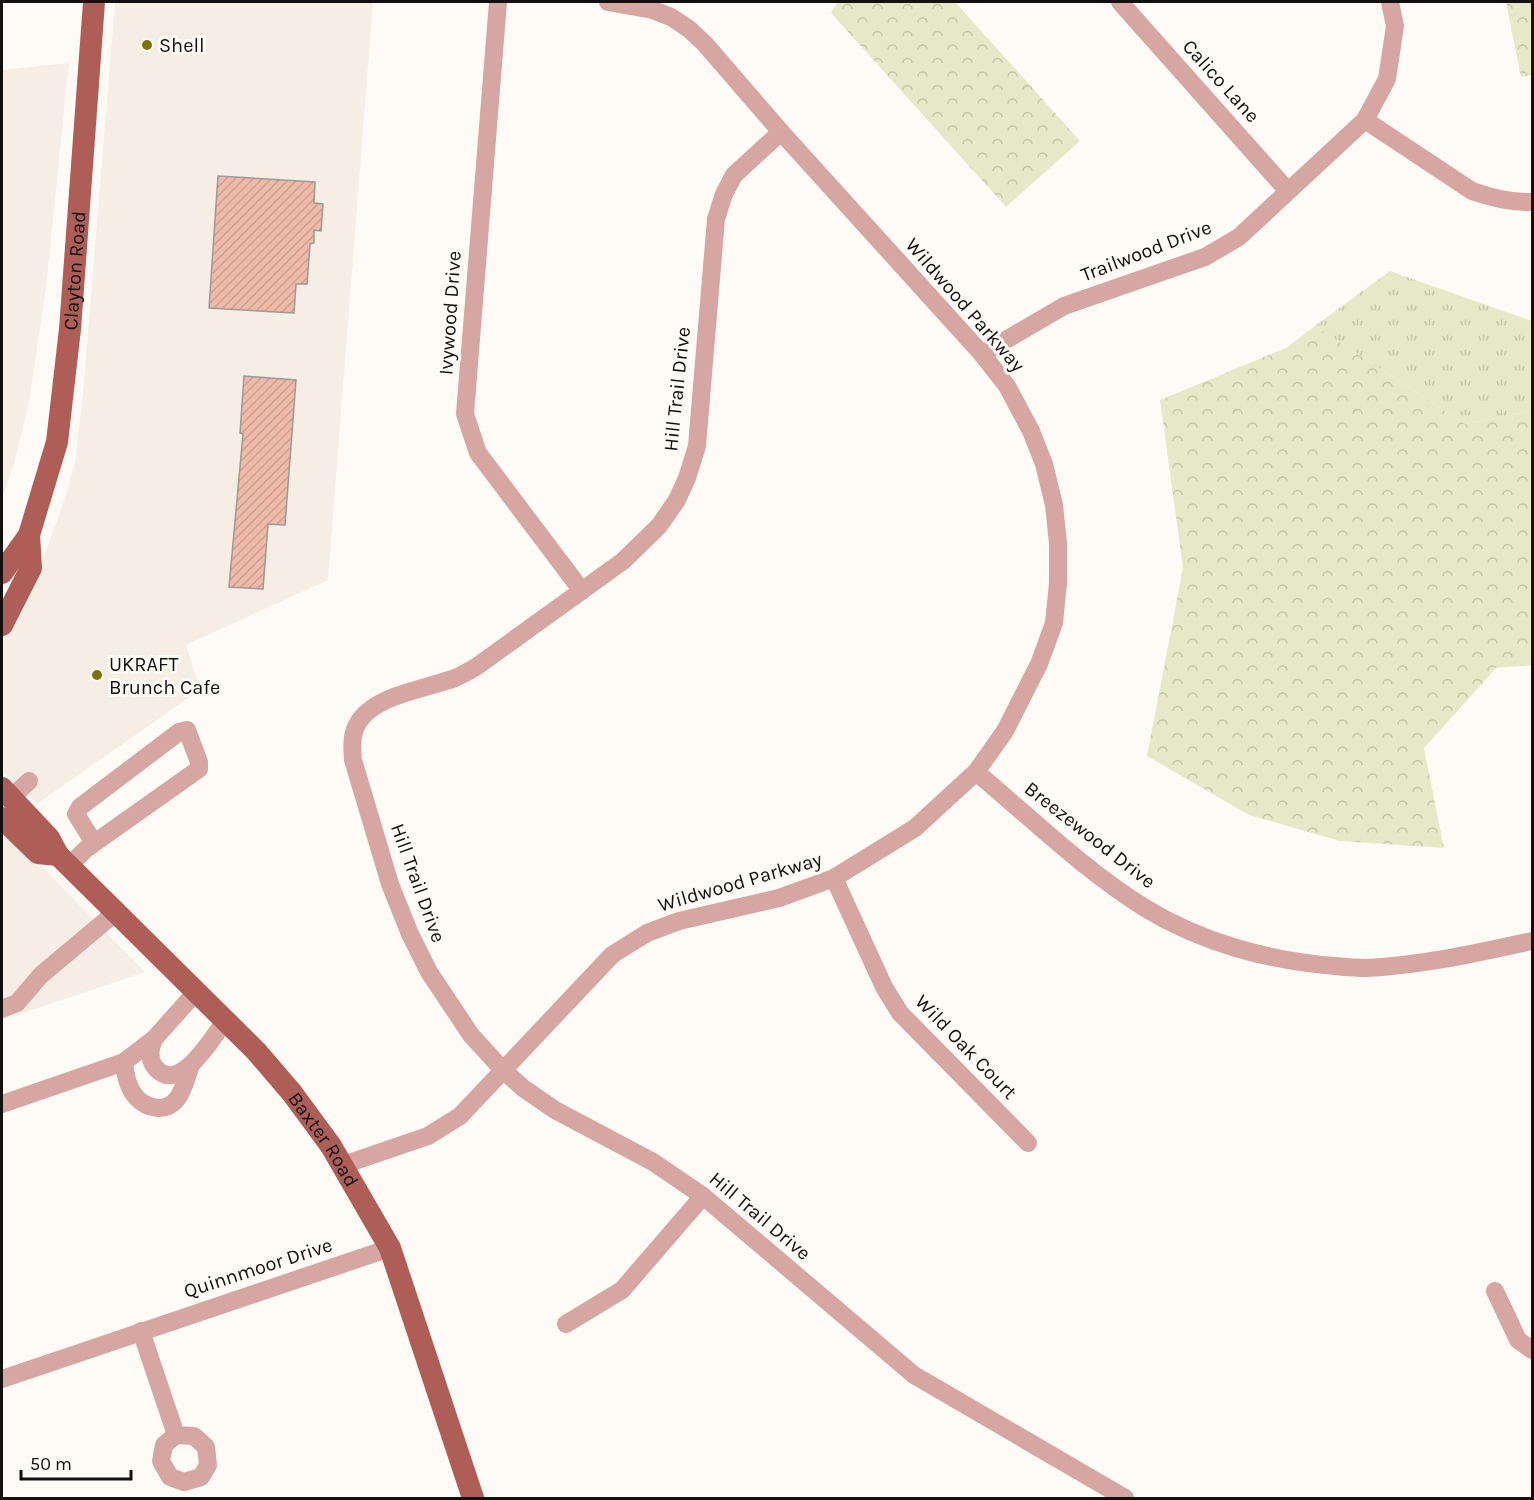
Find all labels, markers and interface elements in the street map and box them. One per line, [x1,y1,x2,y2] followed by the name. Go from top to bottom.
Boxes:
[159,34,205,57] place label: Shell
[1178,35,1264,127] street label: Calico Lane
[140,38,154,52] marker: Shell
[58,210,90,331] street label: Clayton Road
[1077,216,1215,286] street label: Trailwood Drive
[901,233,1029,377] street label: Wildwood Parkway
[434,250,466,376] street label: Ivywood Drive
[659,326,695,452] street label: Hill Trail Drive
[109,653,220,699] place label: UKRAFT Brunch Cafe
[90,668,104,682] marker: UKRAFT Brunch Cafe
[1020,777,1160,893] street label: Breezewood Drive
[386,820,450,946] street label: Hill Trail Drive
[655,848,825,916] street label: Wildwood Parkway
[910,990,1022,1104] street label: Wild Oak Court
[284,1087,364,1191] street label: Baxter Road
[705,1167,815,1265] street label: Hill Trail Drive
[181,1233,335,1303] street label: Quinnmoor Drive
[21,1443,130,1481] scale bar
[30,1453,72,1475] text: 50 m

